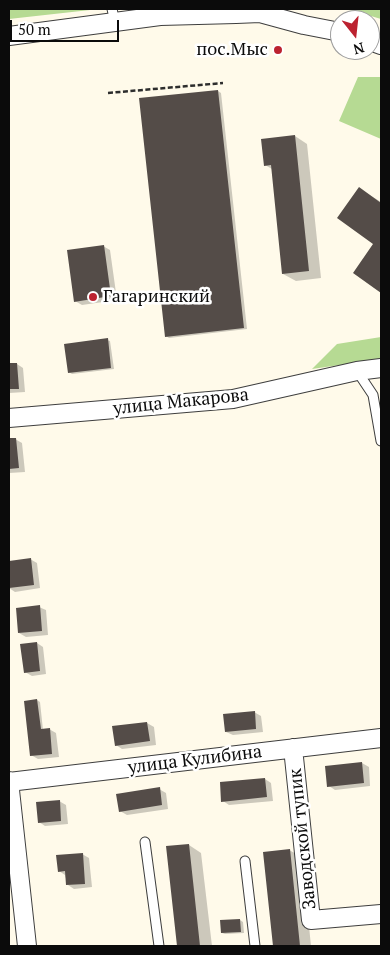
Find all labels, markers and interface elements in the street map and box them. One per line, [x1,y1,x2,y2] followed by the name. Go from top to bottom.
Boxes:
[12,10,121,42] scale bar
[330,10,380,60] north arrow
[18,19,51,39] text: 50 m
[351,38,367,60] text: N
[196,39,268,61] place label: пос.Мыс
[272,44,284,56] marker: пос.Мыс
[103,286,210,308] place label: Гагаринский
[87,291,99,303] marker: Гагаринский
[112,384,250,420] street label: улица Макарова
[127,741,263,779] street label: улица Кулибина
[285,768,321,910] street label: Заводской тупик

